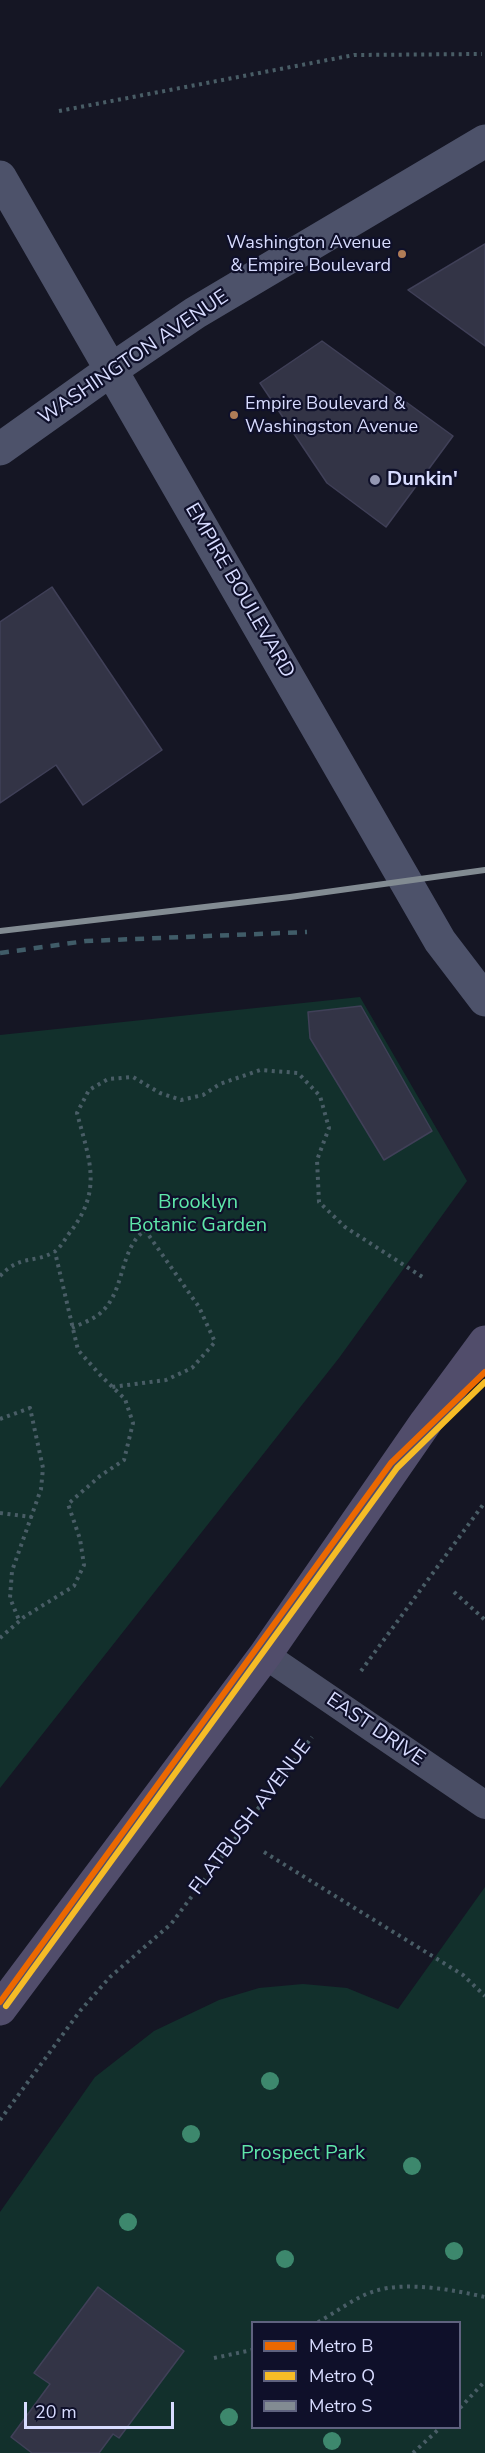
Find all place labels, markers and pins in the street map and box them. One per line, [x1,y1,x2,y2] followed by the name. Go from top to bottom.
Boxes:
[227,233,391,276] place label: Washington Avenue & Empire Boulevard
[396,248,408,260] marker: Washington Avenue & Empire Boulevard
[245,394,418,436] place label: Empire Boulevard & Washingston Avenue
[228,409,240,421] marker: Empire Boulevard & Washingston Avenue
[387,468,458,492] place label: Dunkin'
[368,473,382,487] marker: Dunkin'

